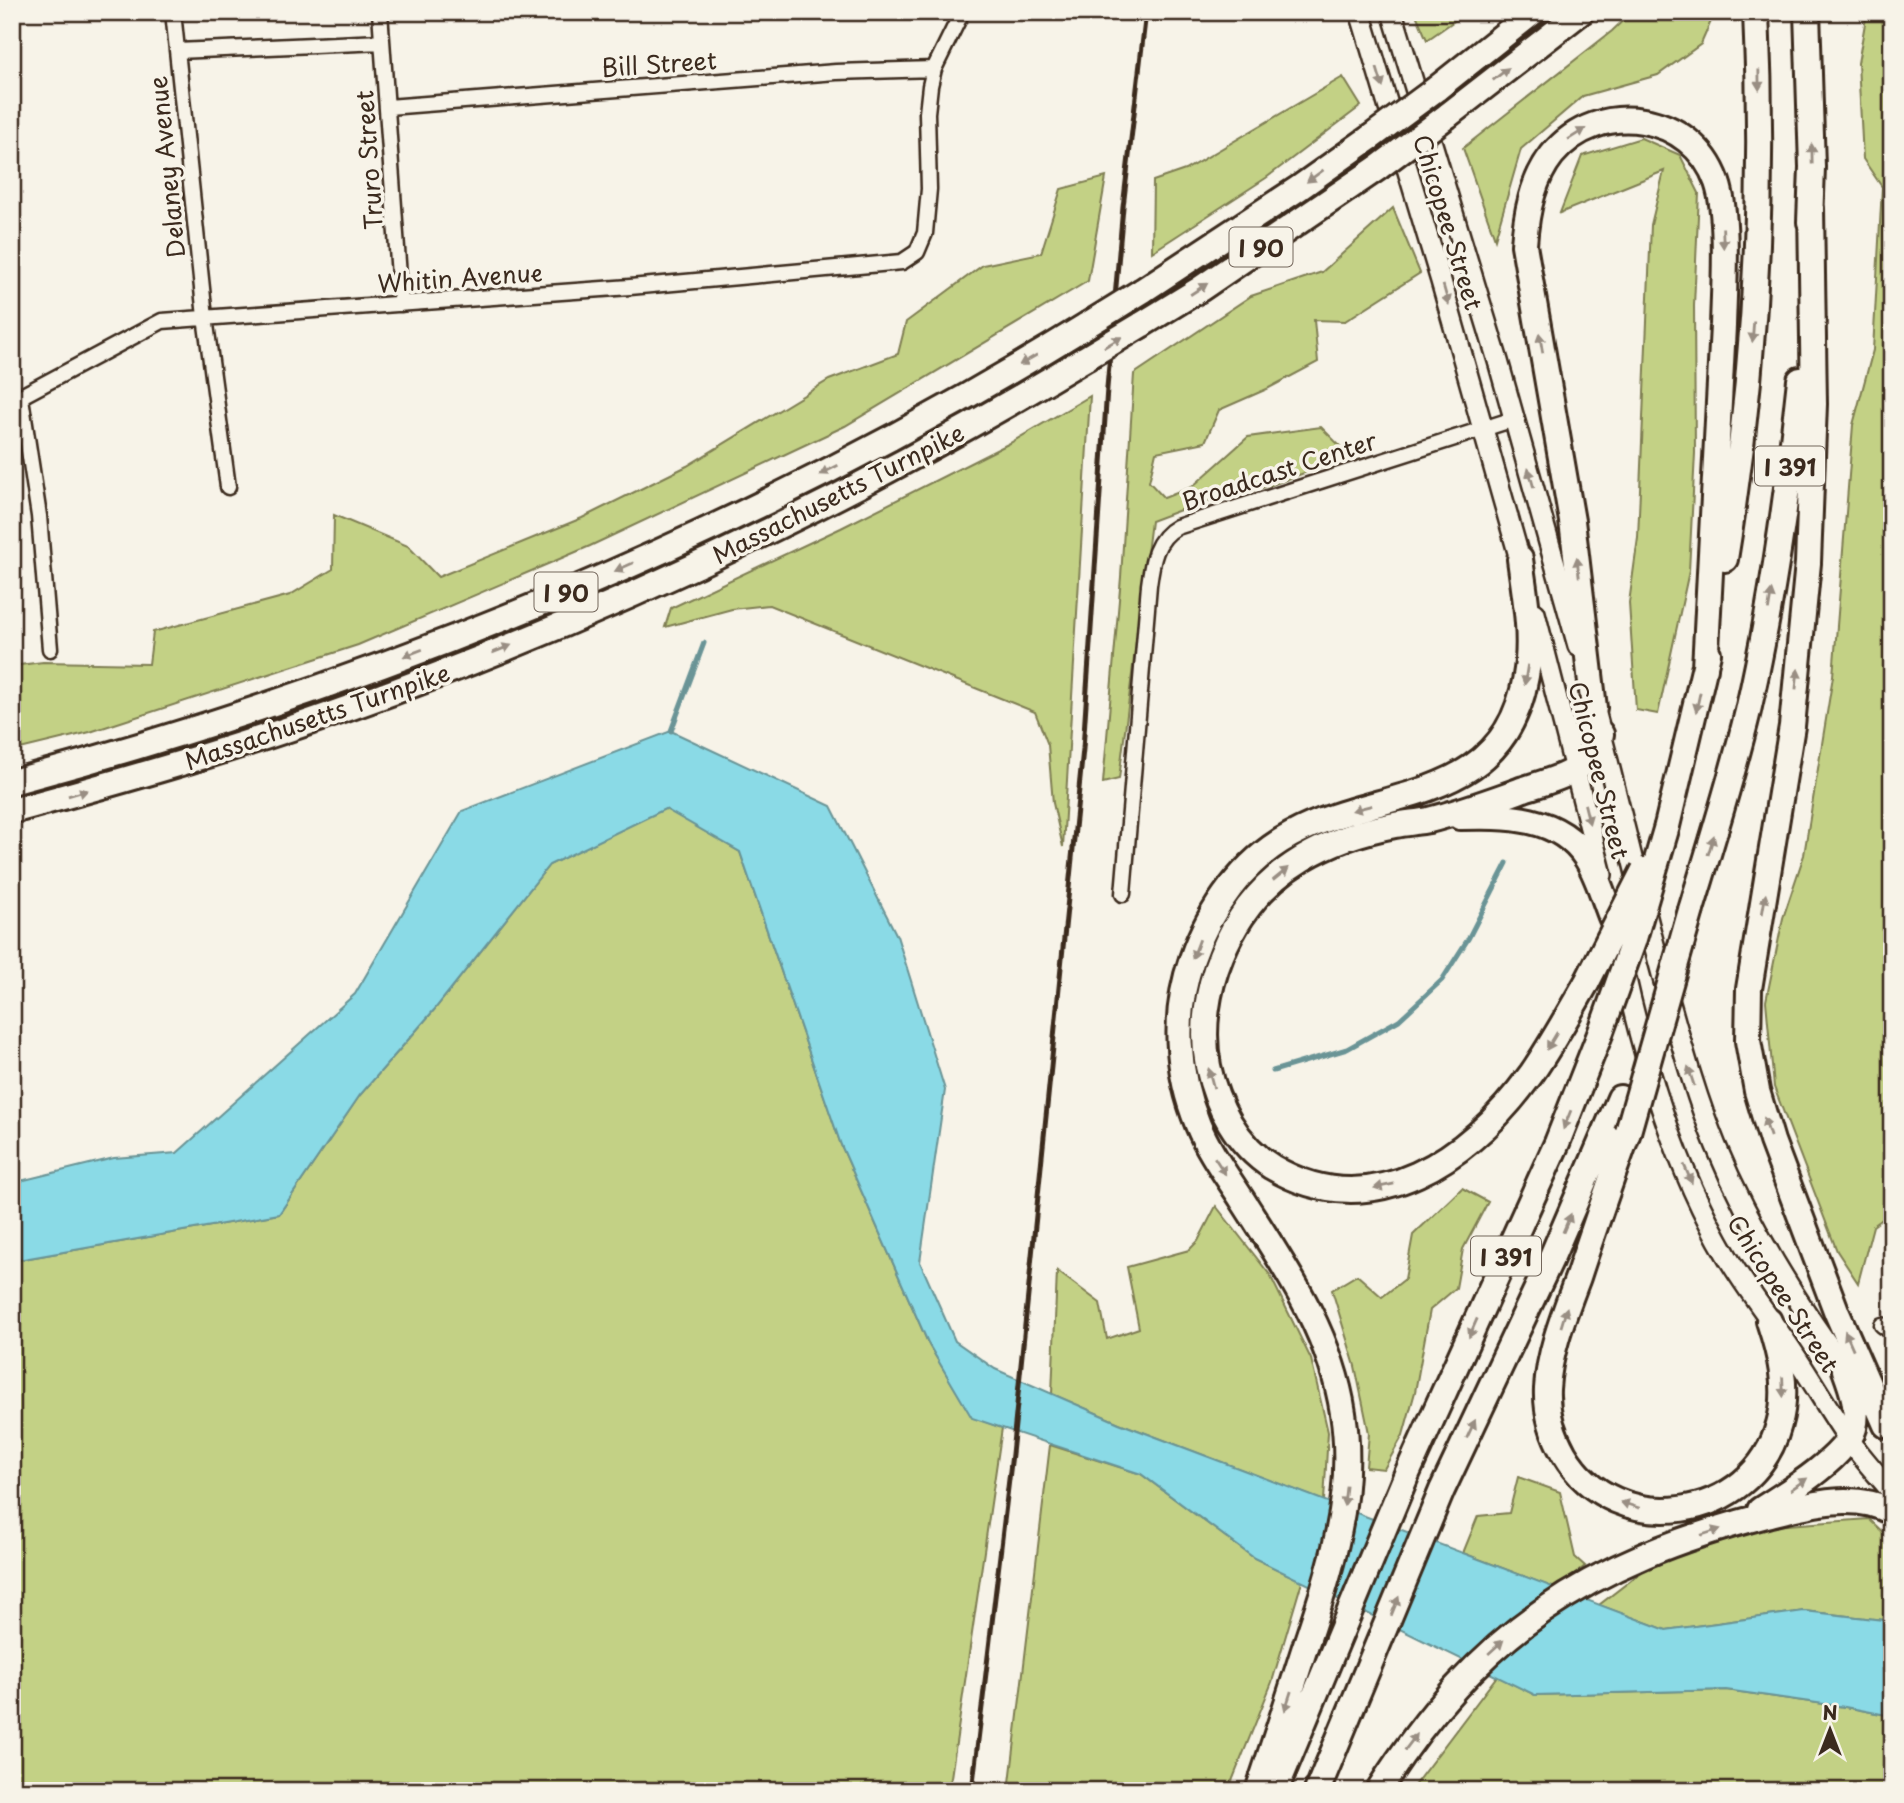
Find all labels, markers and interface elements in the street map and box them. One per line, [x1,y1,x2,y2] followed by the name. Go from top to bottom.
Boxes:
[600,41,718,85] street label: Bill Street
[1376,67,1386,88] one-way arrow
[1493,67,1510,82] one-way arrow
[1753,70,1764,92] one-way arrow
[139,74,193,260] street label: Delaney Avenue
[345,89,391,231] street label: Truro Street
[1567,127,1586,140] one-way arrow
[1405,130,1493,314] street label: Chicopee Street
[1806,143,1818,165] one-way arrow
[1306,169,1324,183] one-way arrow
[1717,227,1728,249] one-way arrow
[1230,228,1292,266] road number: I 90
[376,253,544,301] street label: Whitin Avenue
[1190,283,1209,296] one-way arrow
[1441,285,1451,306] one-way arrow
[1747,321,1758,343] one-way arrow
[1535,332,1546,354] one-way arrow
[1104,335,1123,348] one-way arrow
[1019,354,1038,366] one-way arrow
[706,414,970,572] street label: Massachusetts Turnpike
[1177,421,1382,519] street label: Broadcast Center
[1755,446,1825,486] road number: I 391
[819,464,839,475] one-way arrow
[1526,467,1536,488] one-way arrow
[1572,556,1583,578] one-way arrow
[613,562,634,573] one-way arrow
[534,572,598,612] road number: I 90
[1765,589,1776,611] one-way arrow
[492,644,513,655] one-way arrow
[403,648,424,659] one-way arrow
[180,654,454,778] street label: Massachusetts Turnpike
[1520,664,1531,686] one-way arrow
[1792,668,1803,690] one-way arrow
[1561,677,1640,863] street label: Chicopee Street
[1692,691,1703,713] one-way arrow
[67,787,89,798] one-way arrow
[1351,803,1373,814] one-way arrow
[1582,803,1593,825] one-way arrow
[1706,834,1717,855] one-way arrow
[1272,867,1290,882] one-way arrow
[1759,893,1770,915] one-way arrow
[1190,938,1201,959] one-way arrow
[1546,1032,1559,1051] one-way arrow
[1685,1065,1696,1086] one-way arrow
[1205,1067,1216,1089] one-way arrow
[1561,1110,1572,1131] one-way arrow
[1762,1117,1772,1138] one-way arrow
[1214,1156,1227,1175] one-way arrow
[1683,1164,1694,1185] one-way arrow
[1373,1181,1395,1192] one-way arrow
[1719,1207,1849,1379] street label: Chicopee Street
[1562,1212,1573,1233] one-way arrow
[1471,1236,1541,1275] road number: I 391
[1560,1307,1570,1328] one-way arrow
[1467,1317,1478,1338] one-way arrow
[1843,1329,1854,1350] one-way arrow
[1777,1376,1788,1398] one-way arrow
[1465,1419,1477,1439] one-way arrow
[1790,1477,1808,1491] one-way arrow
[1339,1485,1350,1507] one-way arrow
[1619,1500,1640,1510] one-way arrow
[1700,1526,1721,1537] one-way arrow
[1389,1595,1400,1616] one-way arrow
[1487,1640,1504,1655] one-way arrow
[1282,1691,1293,1712] one-way arrow
[1796,1694,1866,1764] north arrow
[1822,1698,1838,1726] text: N
[1404,1733,1418,1751] one-way arrow

